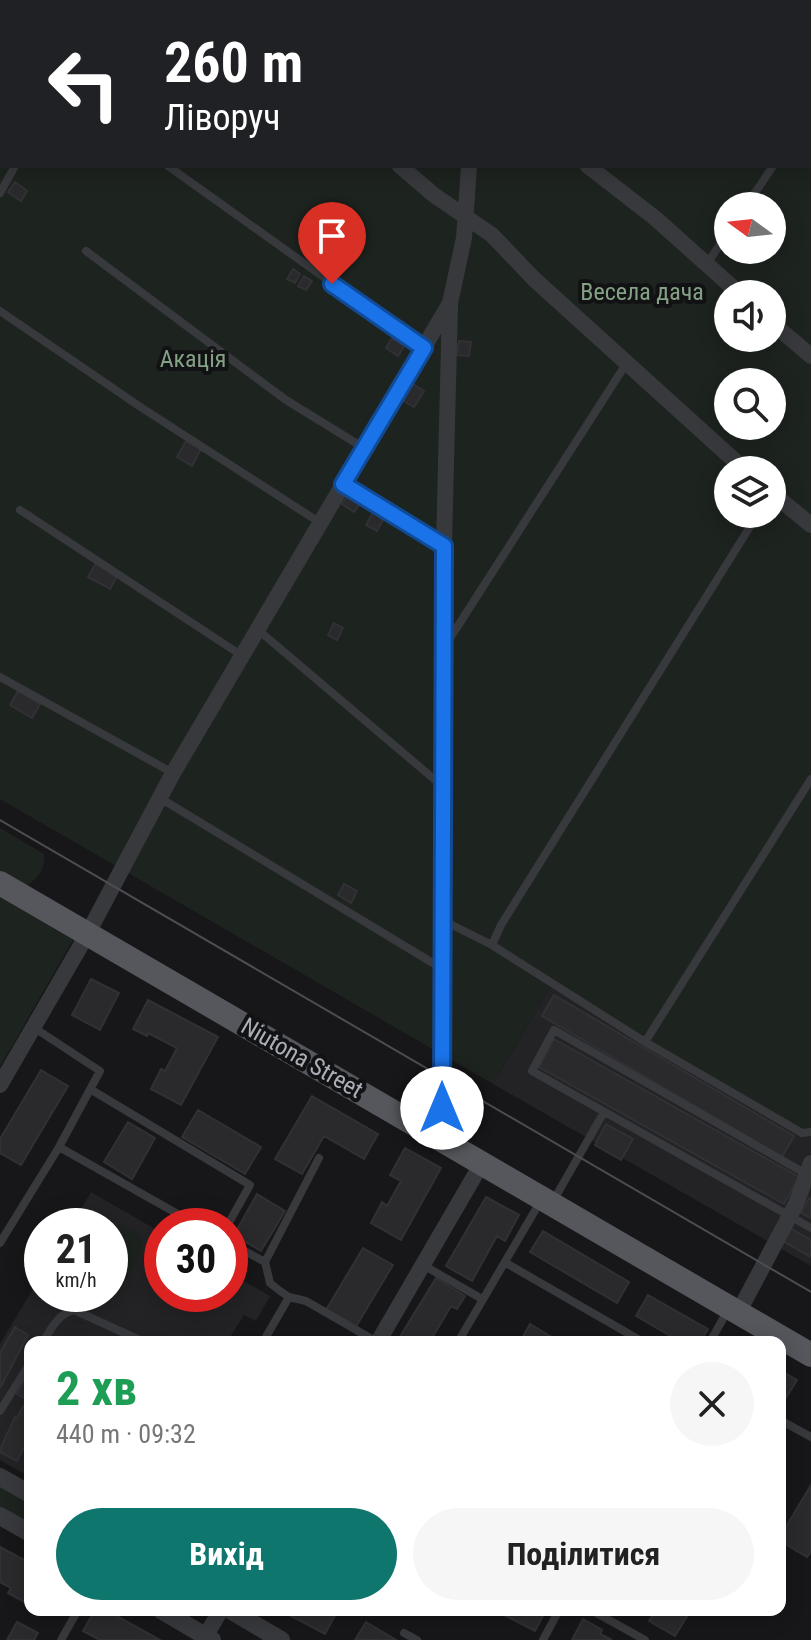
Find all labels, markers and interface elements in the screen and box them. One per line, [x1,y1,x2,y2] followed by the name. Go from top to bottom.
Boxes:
[164,30,303,96] text: 260 m
[32,32,136,136] icon: left
[164,97,280,139] text: Ліворуч
[714,192,786,264] north arrow
[714,192,786,528] map controls
[298,202,366,284] pin
[310,214,354,258] icon: arrive
[580,278,704,306] park label: Весела дача
[714,280,786,352] button: sound
[160,345,226,373] park label: Акація
[714,368,786,440] button: search
[714,456,786,528] button: layers
[236,1012,368,1104] street label: Niutona Street
[400,1066,484,1150] position arrow
[144,1208,248,1312] speed limit sign: 30
[56,1226,96,1273] text: 21
[55,1268,97,1292] text: km/h
[56,1360,137,1417] text: 2 хв
[670,1362,754,1446] button: close
[56,1419,196,1449] text: 440 m · 09:32
[56,1508,397,1600] button: Вихід
[413,1508,754,1600] button: Поділитися

